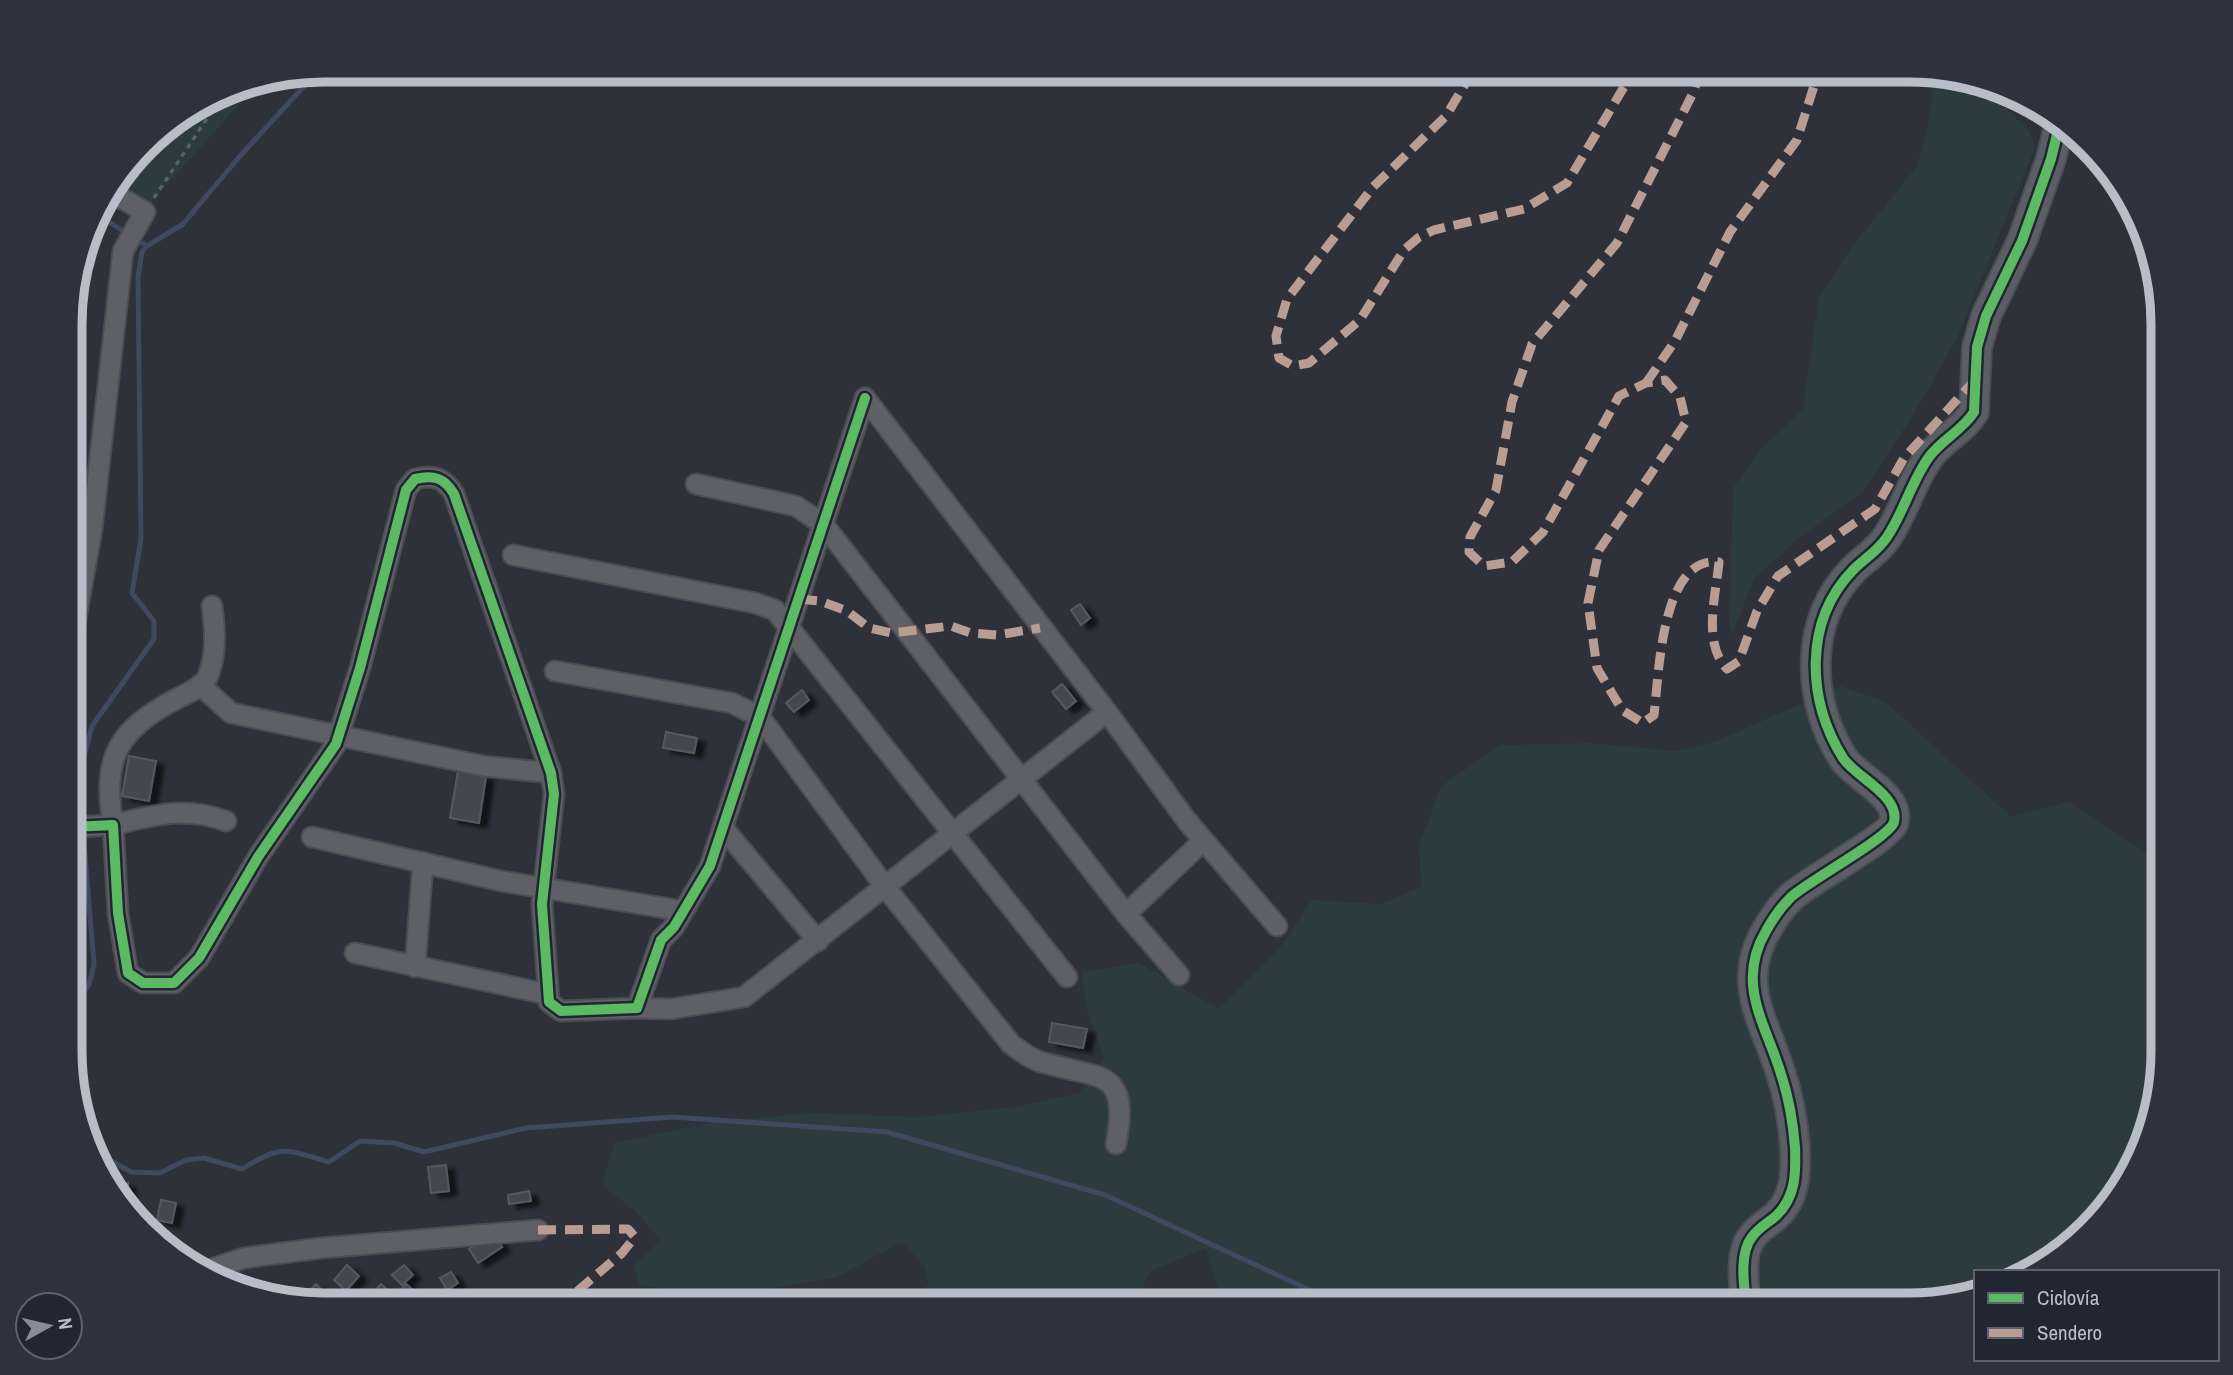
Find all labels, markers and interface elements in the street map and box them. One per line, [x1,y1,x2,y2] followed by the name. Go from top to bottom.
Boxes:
[1974,1270,2219,1361] legend
[2037,1283,2100,1312] text: Ciclovía
[14,1291,84,1361] north arrow
[52,1316,79,1331] text: N
[2037,1318,2102,1347] text: Sendero

